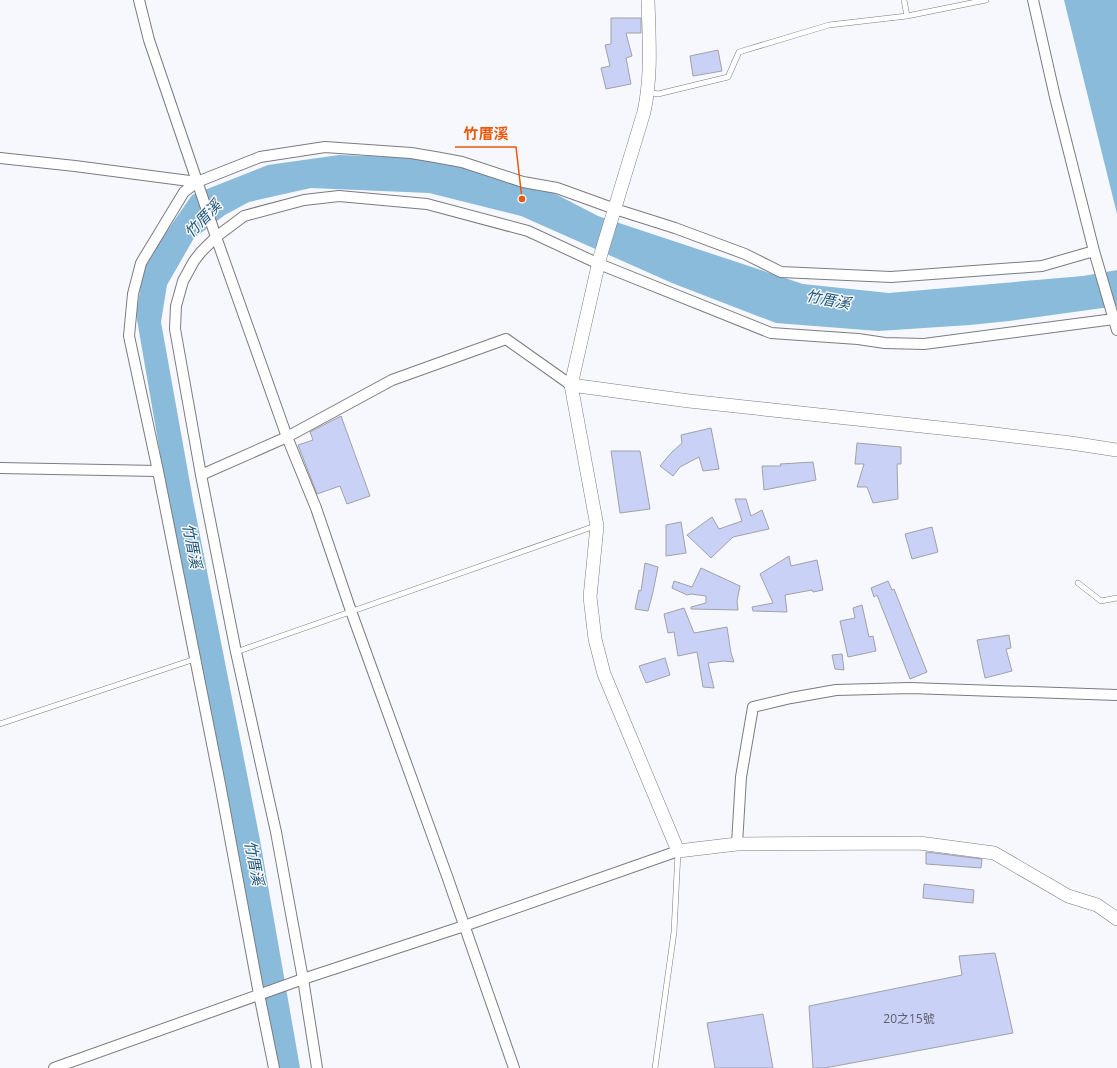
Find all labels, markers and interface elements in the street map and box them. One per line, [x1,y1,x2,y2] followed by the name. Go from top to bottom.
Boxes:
[455,120,516,147] callout: 竹厝溪
[463,123,509,143] text: 竹厝溪
[179,194,226,241] water label: 竹厝溪
[804,285,854,314] water label: 竹厝溪
[179,522,207,572] water label: 竹厝溪
[241,839,269,889] water label: 竹厝溪
[883,1010,935,1027] house number: 20之15號

